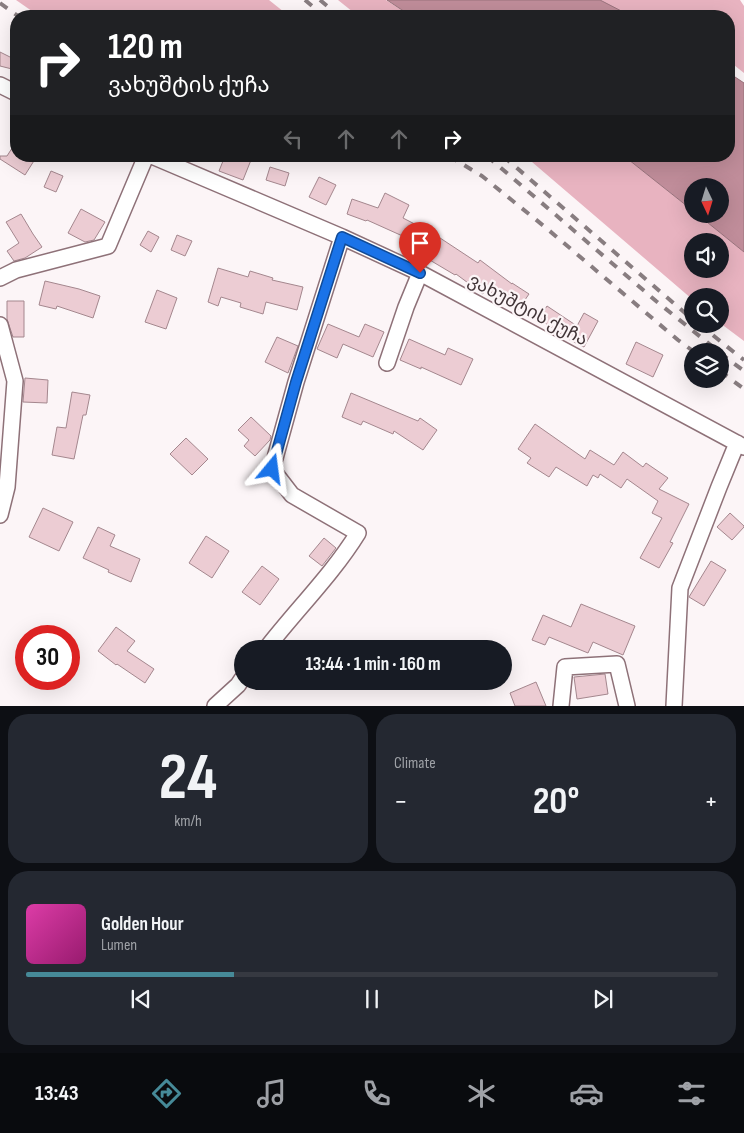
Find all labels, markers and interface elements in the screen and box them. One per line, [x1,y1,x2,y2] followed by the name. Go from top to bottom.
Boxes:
[108,26,183,69] text: 120 m
[25,30,90,95] icon: right
[108,72,270,99] text: ვახუშტის ქუჩა
[279,125,307,153] icon: left
[332,125,360,153] icon: ahead
[385,125,413,153] icon: ahead
[438,125,466,153] icon: right
[684,178,729,222] north arrow
[684,178,729,388] map controls
[399,222,441,273] pin
[406,229,434,257] icon: arrive
[684,233,729,278] button: sound
[465,270,591,350] street label: ვახუშტის ქუჩა
[684,288,729,333] button: search
[684,343,729,388] button: layers
[245,442,297,494] position arrow
[15,625,80,690] speed limit sign: 30
[305,653,441,676] text: 13:44 · 1 min · 160 m
[159,740,217,818] text: 24
[394,754,436,773] text: Climate
[533,779,579,824] text: 20°
[394,785,408,818] text: −
[704,785,718,818] text: +
[174,812,202,831] text: km/h
[101,913,184,936] text: Golden Hour
[101,936,137,955] text: Lumen
[127,985,155,1013] icon: previous
[358,985,386,1013] icon: pause
[589,985,617,1013] icon: next
[149,1076,184,1111] icon: directions
[254,1076,289,1111] icon: music
[359,1076,394,1111] icon: phone
[464,1076,499,1111] icon: climate
[569,1076,604,1111] icon: car
[674,1076,709,1111] icon: filters
[35,1080,79,1107] text: 13:43

